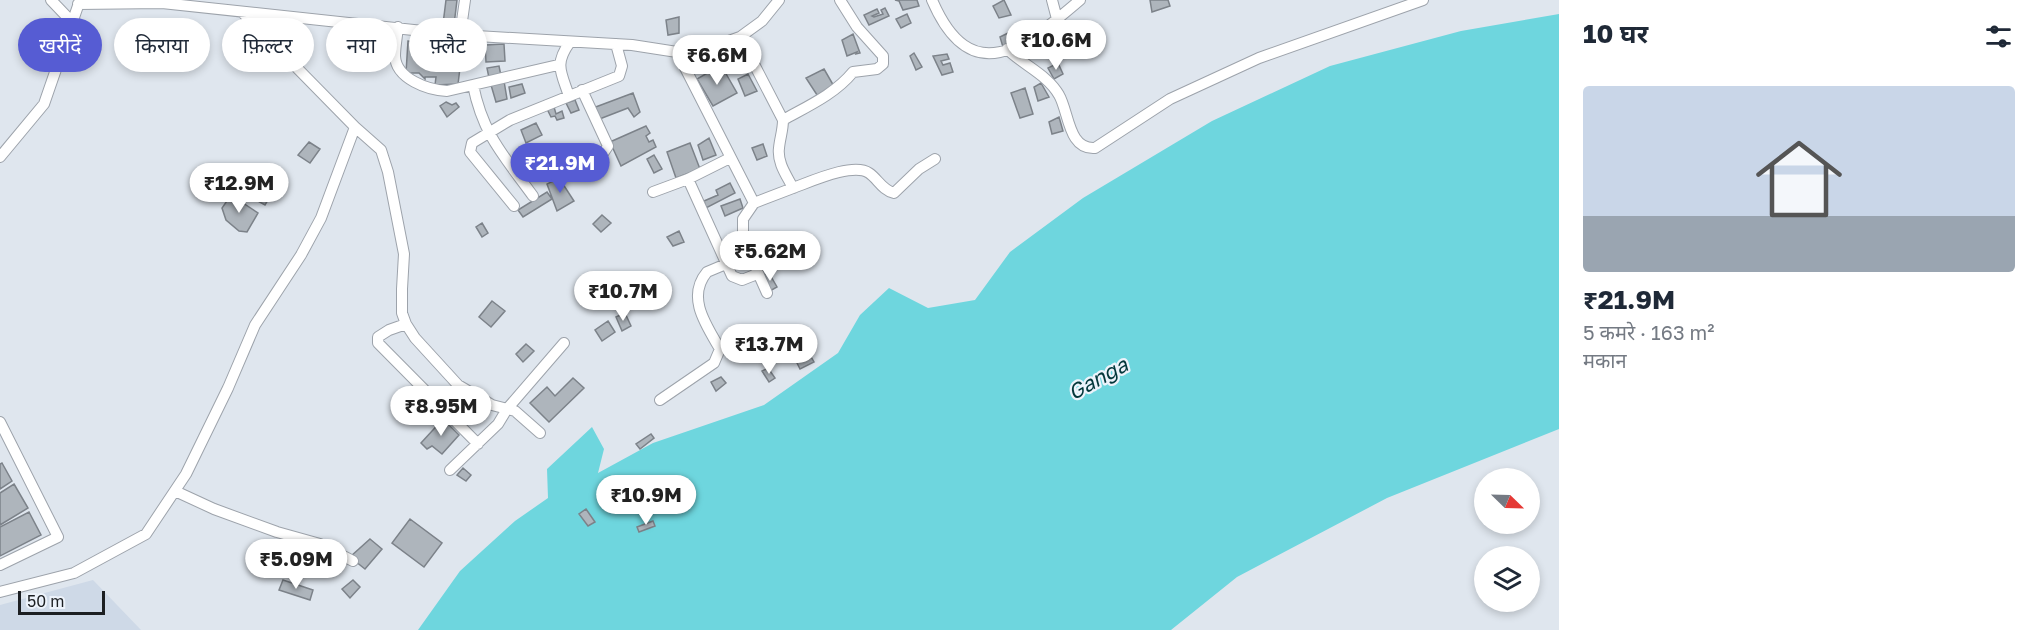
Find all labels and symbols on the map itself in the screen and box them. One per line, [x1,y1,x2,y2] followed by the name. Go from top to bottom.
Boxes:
[1007,20,1105,71] pin: ₹10.6M
[675,35,759,86] pin: ₹6.6M
[511,143,609,194] pin: ₹21.9M
[190,163,288,214] pin: ₹12.9M
[721,231,819,282] pin: ₹5.62M
[574,271,672,322] pin: ₹10.7M
[720,324,818,375] pin: ₹13.7M
[1063,351,1133,405] water label: Ganga
[392,386,490,437] pin: ₹8.95M
[1474,468,1540,534] north arrow
[597,475,695,526] pin: ₹10.9M
[247,539,345,590] pin: ₹5.09M
[18,588,105,616] scale bar

